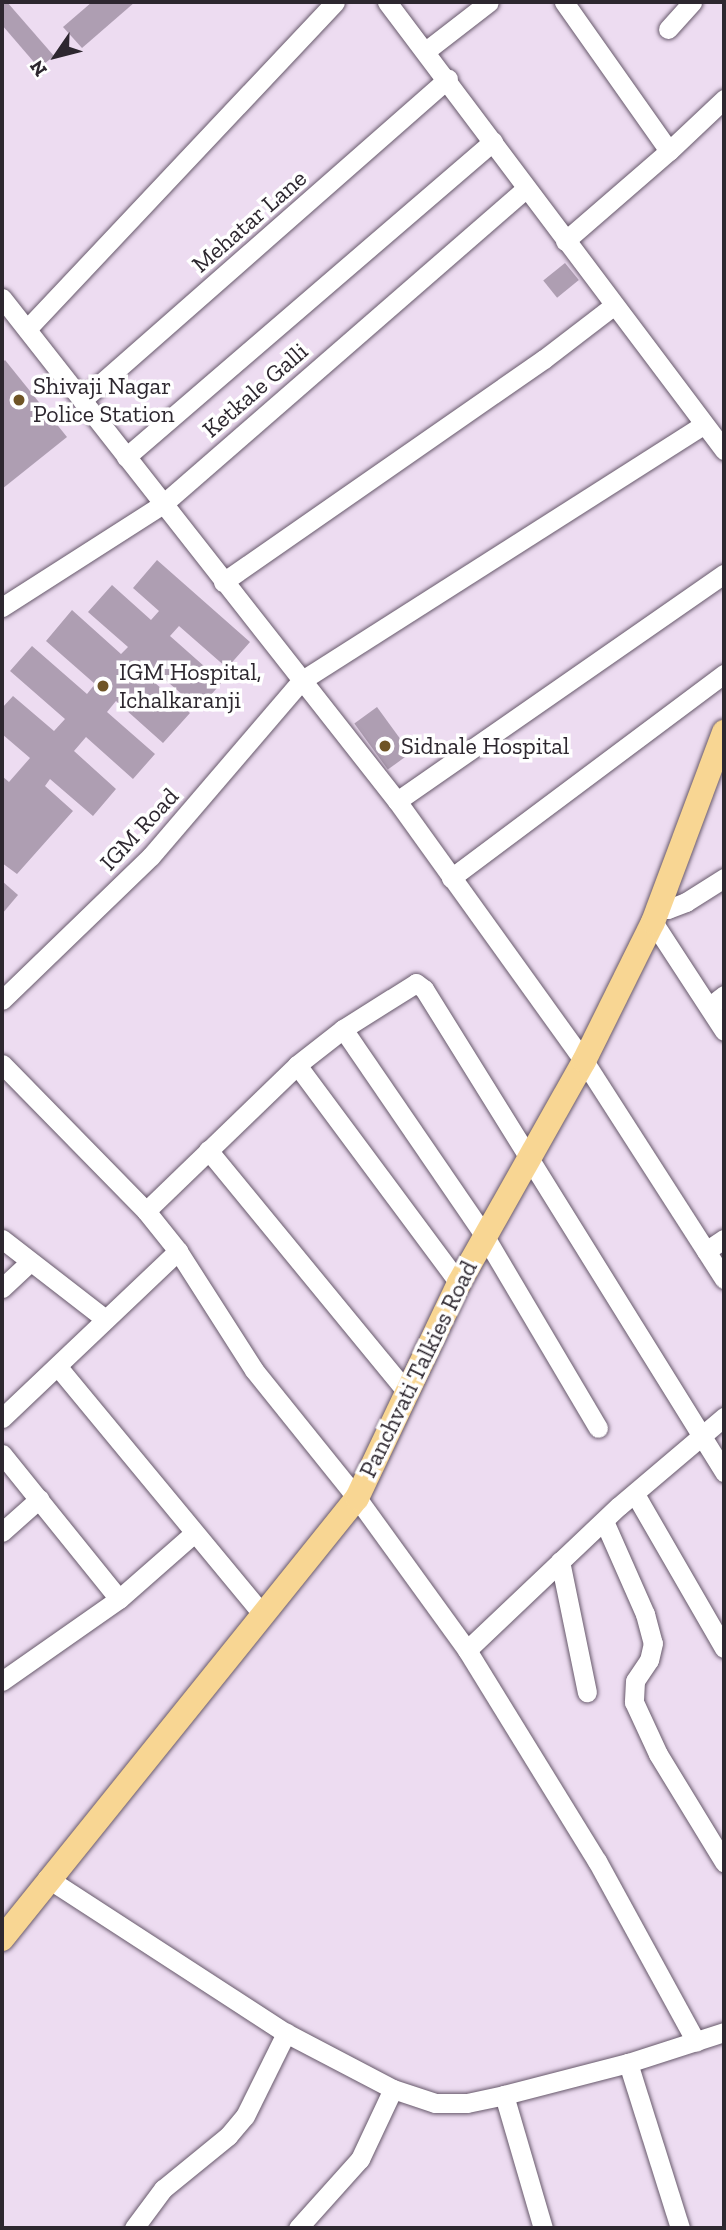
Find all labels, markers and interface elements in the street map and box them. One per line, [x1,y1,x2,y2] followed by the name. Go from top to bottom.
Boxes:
[21,21,91,91] north arrow
[25,56,52,81] text: N
[186,163,312,279] street label: Mehatar Lane
[197,337,313,443] street label: Ketkale Galli
[33,372,174,428] place label: Shivaji Nagar Police Station
[11,392,27,408] marker: Shivaji Nagar Police Station
[119,658,262,714] place label: IGM Hospital, Ichalkaranji
[93,676,113,696] marker: IGM Hospital, Ichalkaranji
[401,732,569,760] place label: Sidnale Hospital
[375,736,395,756] marker: Sidnale Hospital
[94,782,184,876] street label: IGM Road
[353,1256,483,1482] street label: Panchvati Talkies Road

